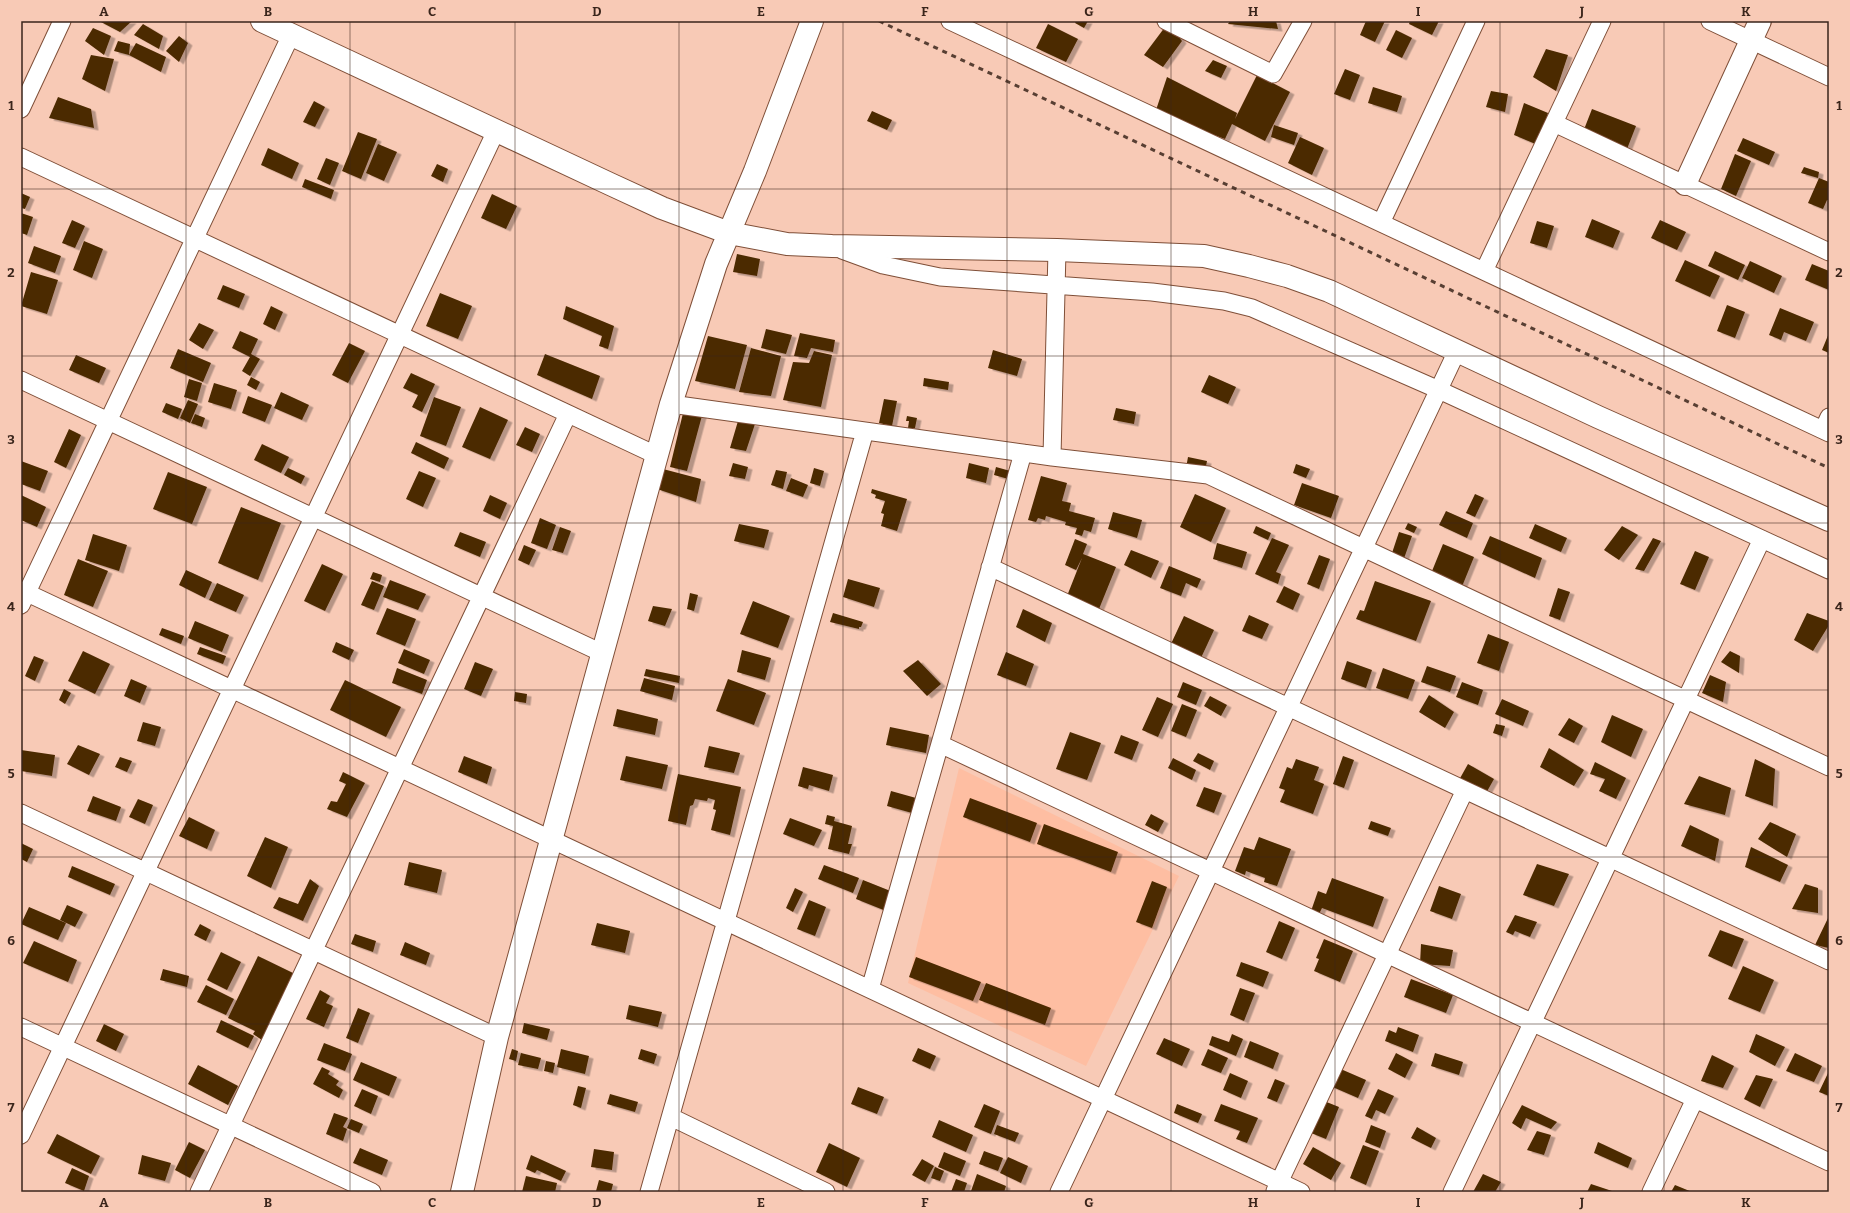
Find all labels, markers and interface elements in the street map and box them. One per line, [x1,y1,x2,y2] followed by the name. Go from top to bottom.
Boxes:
[99,4,109,19] text: A
[264,4,272,19] text: B
[428,4,436,19] text: C
[592,4,602,19] text: D
[757,4,765,19] text: E
[921,4,929,19] text: F
[1084,4,1094,19] text: G
[1248,4,1258,19] text: H
[1416,4,1421,19] text: I
[1579,4,1585,19] text: J
[1741,4,1751,19] text: K
[8,98,14,113] text: 1
[1836,98,1842,113] text: 1
[7,265,15,280] text: 2
[1835,265,1843,280] text: 2
[7,432,15,447] text: 3
[1835,432,1843,447] text: 3
[7,599,15,614] text: 4
[1835,599,1843,614] text: 4
[7,766,15,781] text: 5
[1835,766,1843,781] text: 5
[7,933,15,948] text: 6
[1835,933,1843,948] text: 6
[8,1100,15,1115] text: 7
[1836,1100,1843,1115] text: 7
[99,1195,109,1210] text: A
[264,1195,272,1210] text: B
[428,1195,436,1210] text: C
[592,1195,602,1210] text: D
[757,1195,765,1210] text: E
[921,1195,929,1210] text: F
[1084,1195,1094,1210] text: G
[1248,1195,1258,1210] text: H
[1416,1195,1421,1210] text: I
[1579,1195,1585,1210] text: J
[1741,1195,1751,1210] text: K

